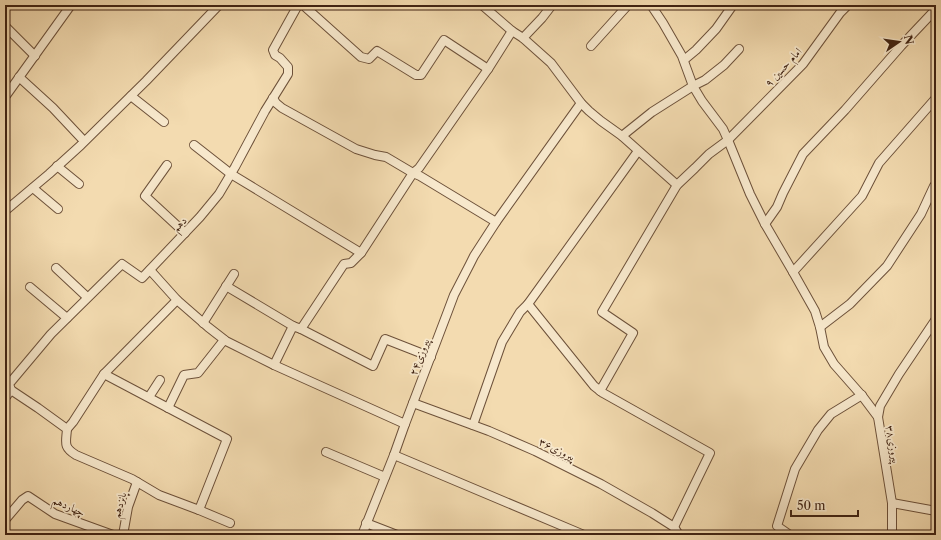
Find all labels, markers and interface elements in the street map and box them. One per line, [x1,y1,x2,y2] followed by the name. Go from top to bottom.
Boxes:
[879,22,919,62] north arrow
[901,34,917,46] text: N
[761,45,807,91] street label: امام حسین ۹
[169,213,192,237] street label: دهم
[406,336,434,378] street label: پیروزی۲۴
[882,424,903,465] street label: پیروزی۳۸
[536,434,578,465] street label: پیروزی۳۶
[109,490,133,521] street label: پانزدهم
[791,492,858,518] scale bar
[49,493,87,523] street label: چهاردهم
[797,498,826,513] text: 50 m

